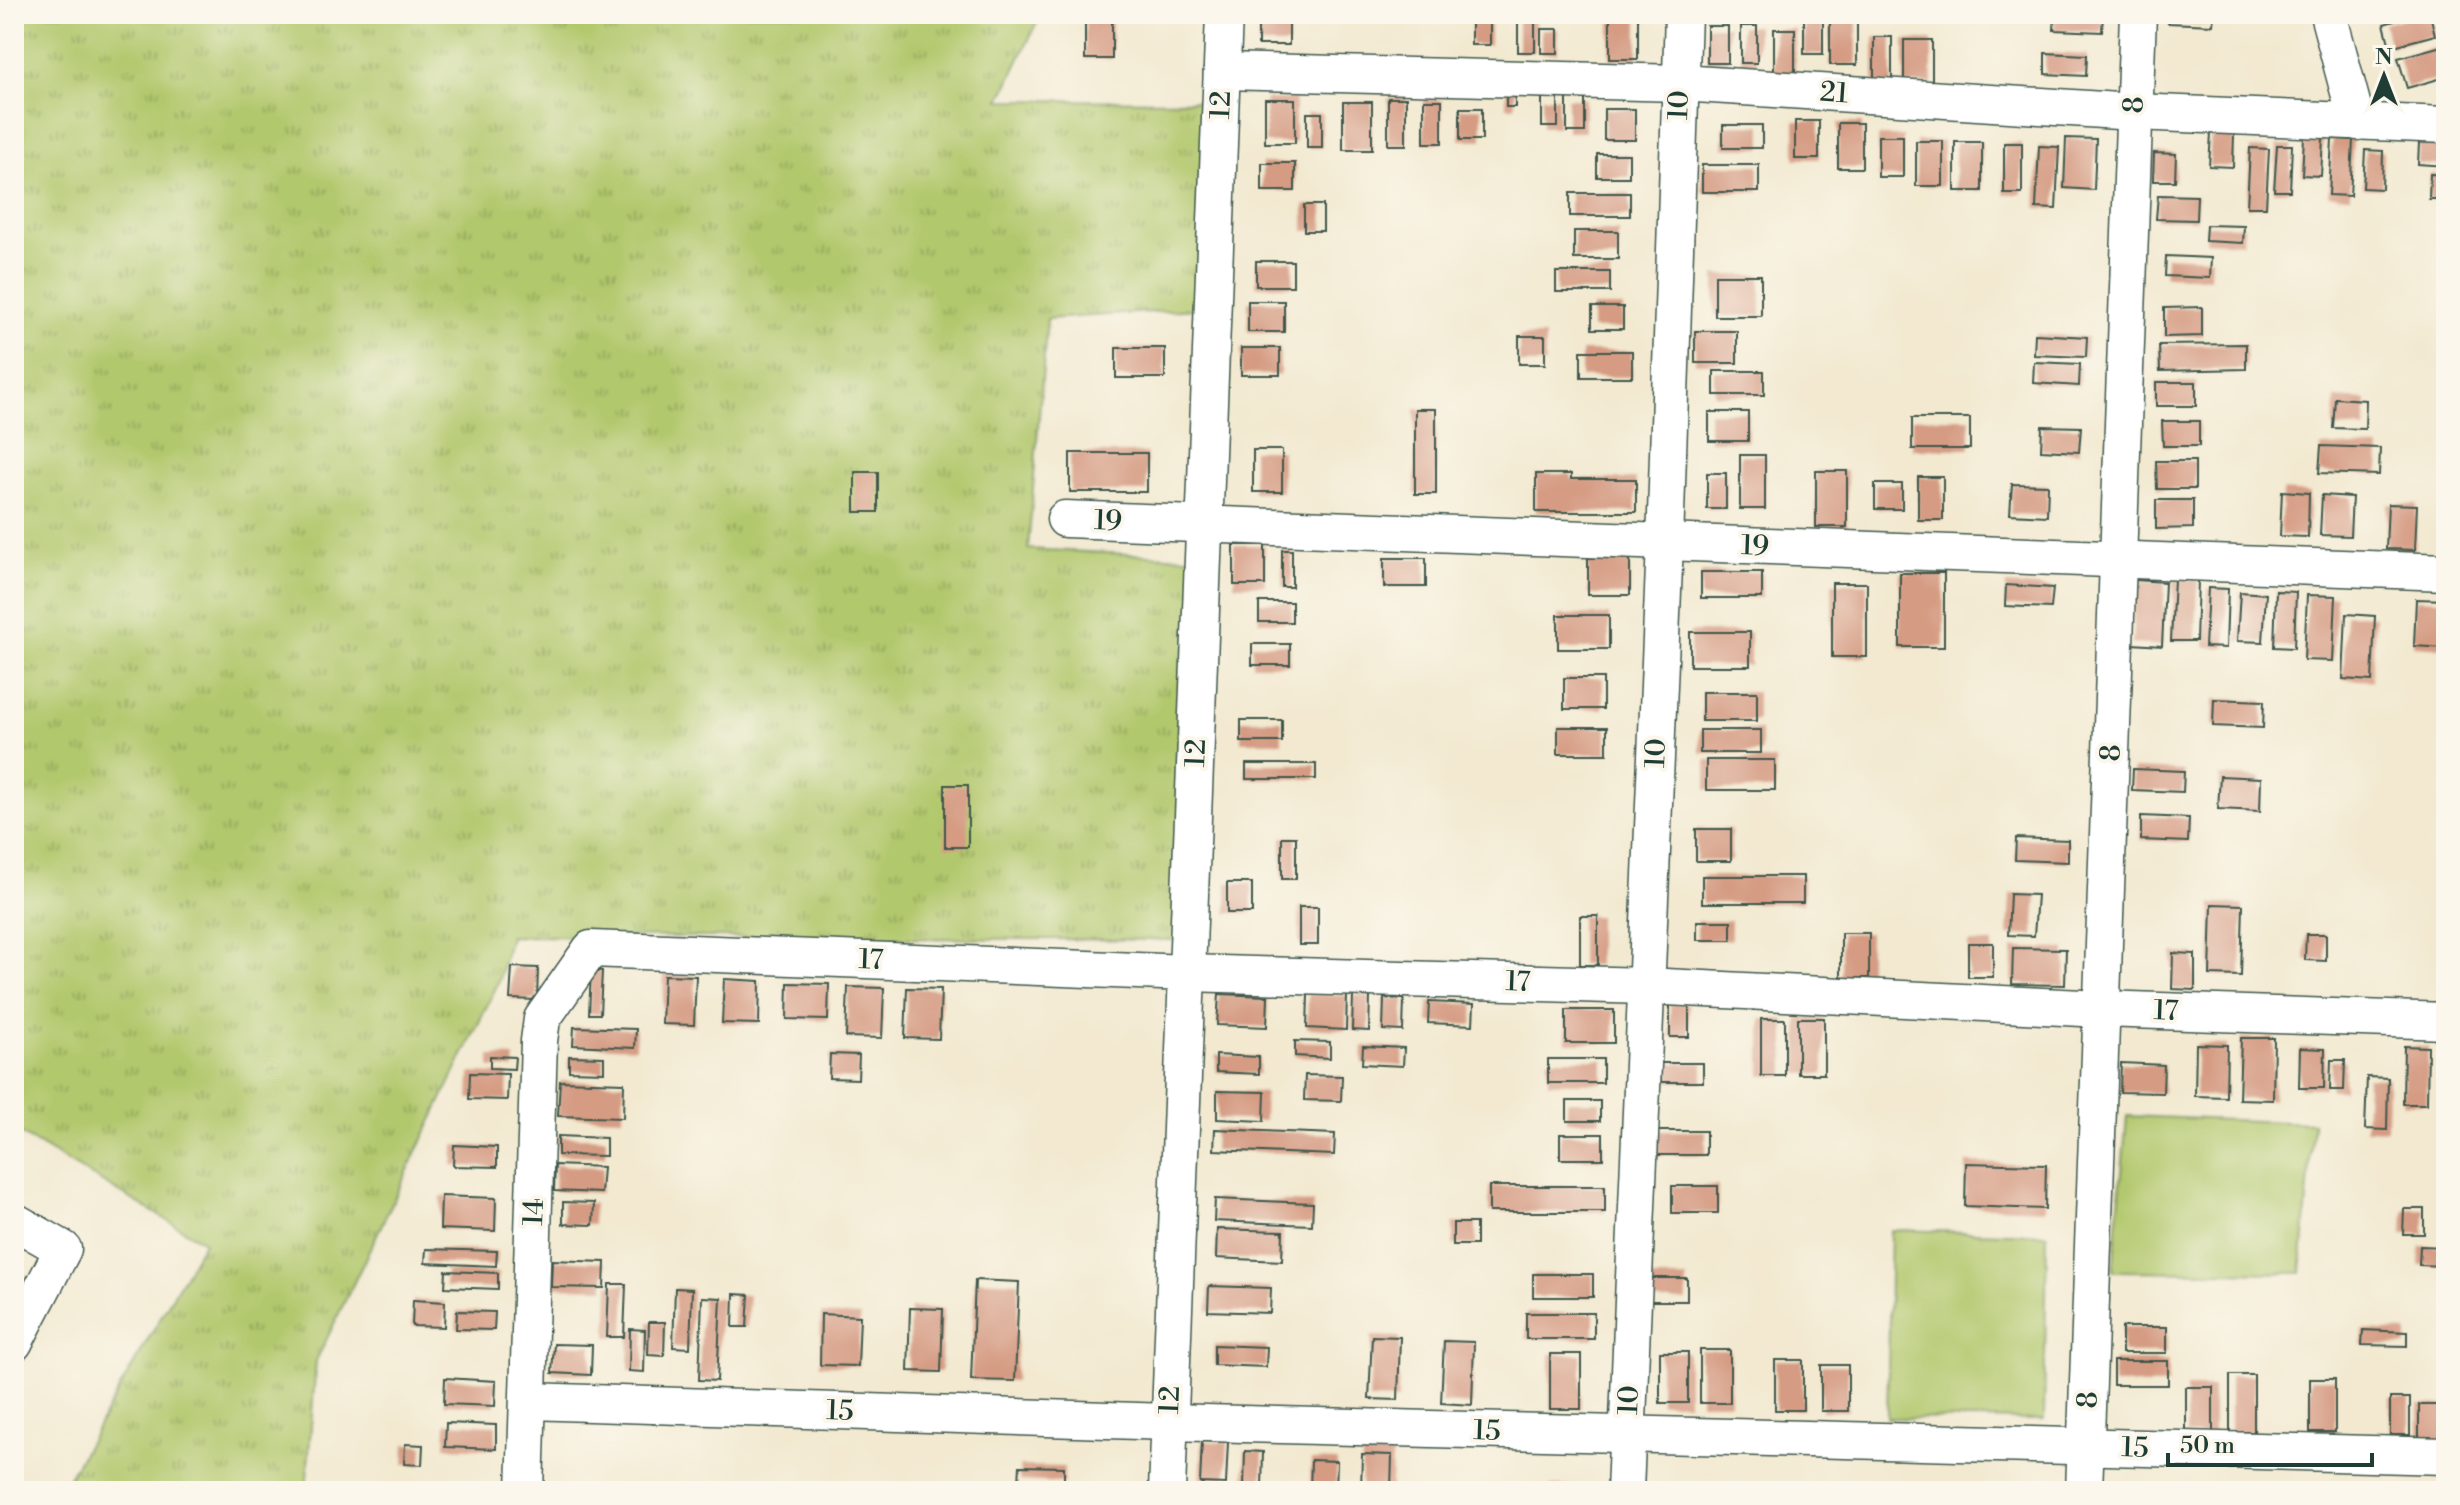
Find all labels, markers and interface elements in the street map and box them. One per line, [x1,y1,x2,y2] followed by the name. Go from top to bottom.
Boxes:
[2344,36,2424,116] north arrow
[2375,44,2393,71] text: N
[1819,75,1849,111] street label: 21
[1203,90,1239,120] street label: 12
[1661,90,1697,120] street label: 10
[2116,96,2152,114] street label: 8
[1093,503,1123,539] street label: 19
[1740,528,1770,564] street label: 19
[1178,738,1214,768] street label: 12
[1638,738,1674,768] street label: 10
[2093,744,2129,762] street label: 8
[858,942,884,978] street label: 17
[1505,964,1531,1000] street label: 17
[2153,993,2179,1029] street label: 17
[516,1198,552,1226] street label: 14
[1152,1385,1188,1415] street label: 12
[1611,1385,1647,1415] street label: 10
[2070,1391,2106,1409] street label: 8
[826,1393,854,1429] street label: 15
[1473,1413,1501,1449] street label: 15
[2168,1417,2372,1467] scale bar
[2121,1430,2149,1466] street label: 15
[2180,1431,2235,1461] text: 50 m

